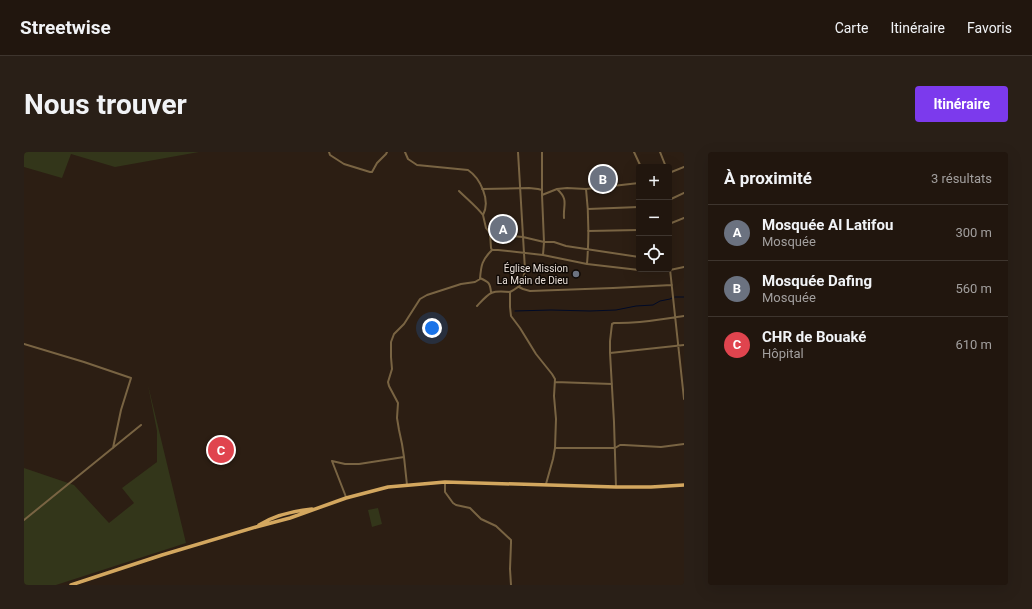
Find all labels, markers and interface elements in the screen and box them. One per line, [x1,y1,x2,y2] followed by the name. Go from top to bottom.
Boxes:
[20,16,111,39] text: Streetwise
[835,20,868,36] text: Carte
[890,20,945,36] text: Itinéraire
[967,20,1012,36] text: Favoris
[915,86,1008,122] button: Itinéraire
[24,88,187,121] text: Nous trouver
[590,164,616,194] pin: B
[636,164,672,272] map controls
[636,164,672,200] button: +
[724,168,812,188] text: À proximité
[931,171,992,186] text: 3 résultats
[636,200,672,236] button: −
[490,214,516,244] pin: A
[762,216,893,234] text: Mosquée Al Latifou
[733,225,741,240] text: A
[955,225,992,240] text: 300 m
[762,234,816,249] text: Mosquée
[636,236,672,272] button: locate
[497,262,568,286] place label: Église Mission La Main de Dieu
[571,269,581,279] marker: Église Mission La Main de Dieu
[762,272,872,290] text: Mosquée Dafing
[733,281,741,296] text: B
[955,281,992,296] text: 560 m
[762,290,816,305] text: Mosquée
[422,318,442,338] your location
[762,328,866,346] text: CHR de Bouaké
[733,337,741,352] text: C
[955,337,992,352] text: 610 m
[762,346,804,361] text: Hôpital
[208,435,234,465] pin: C

